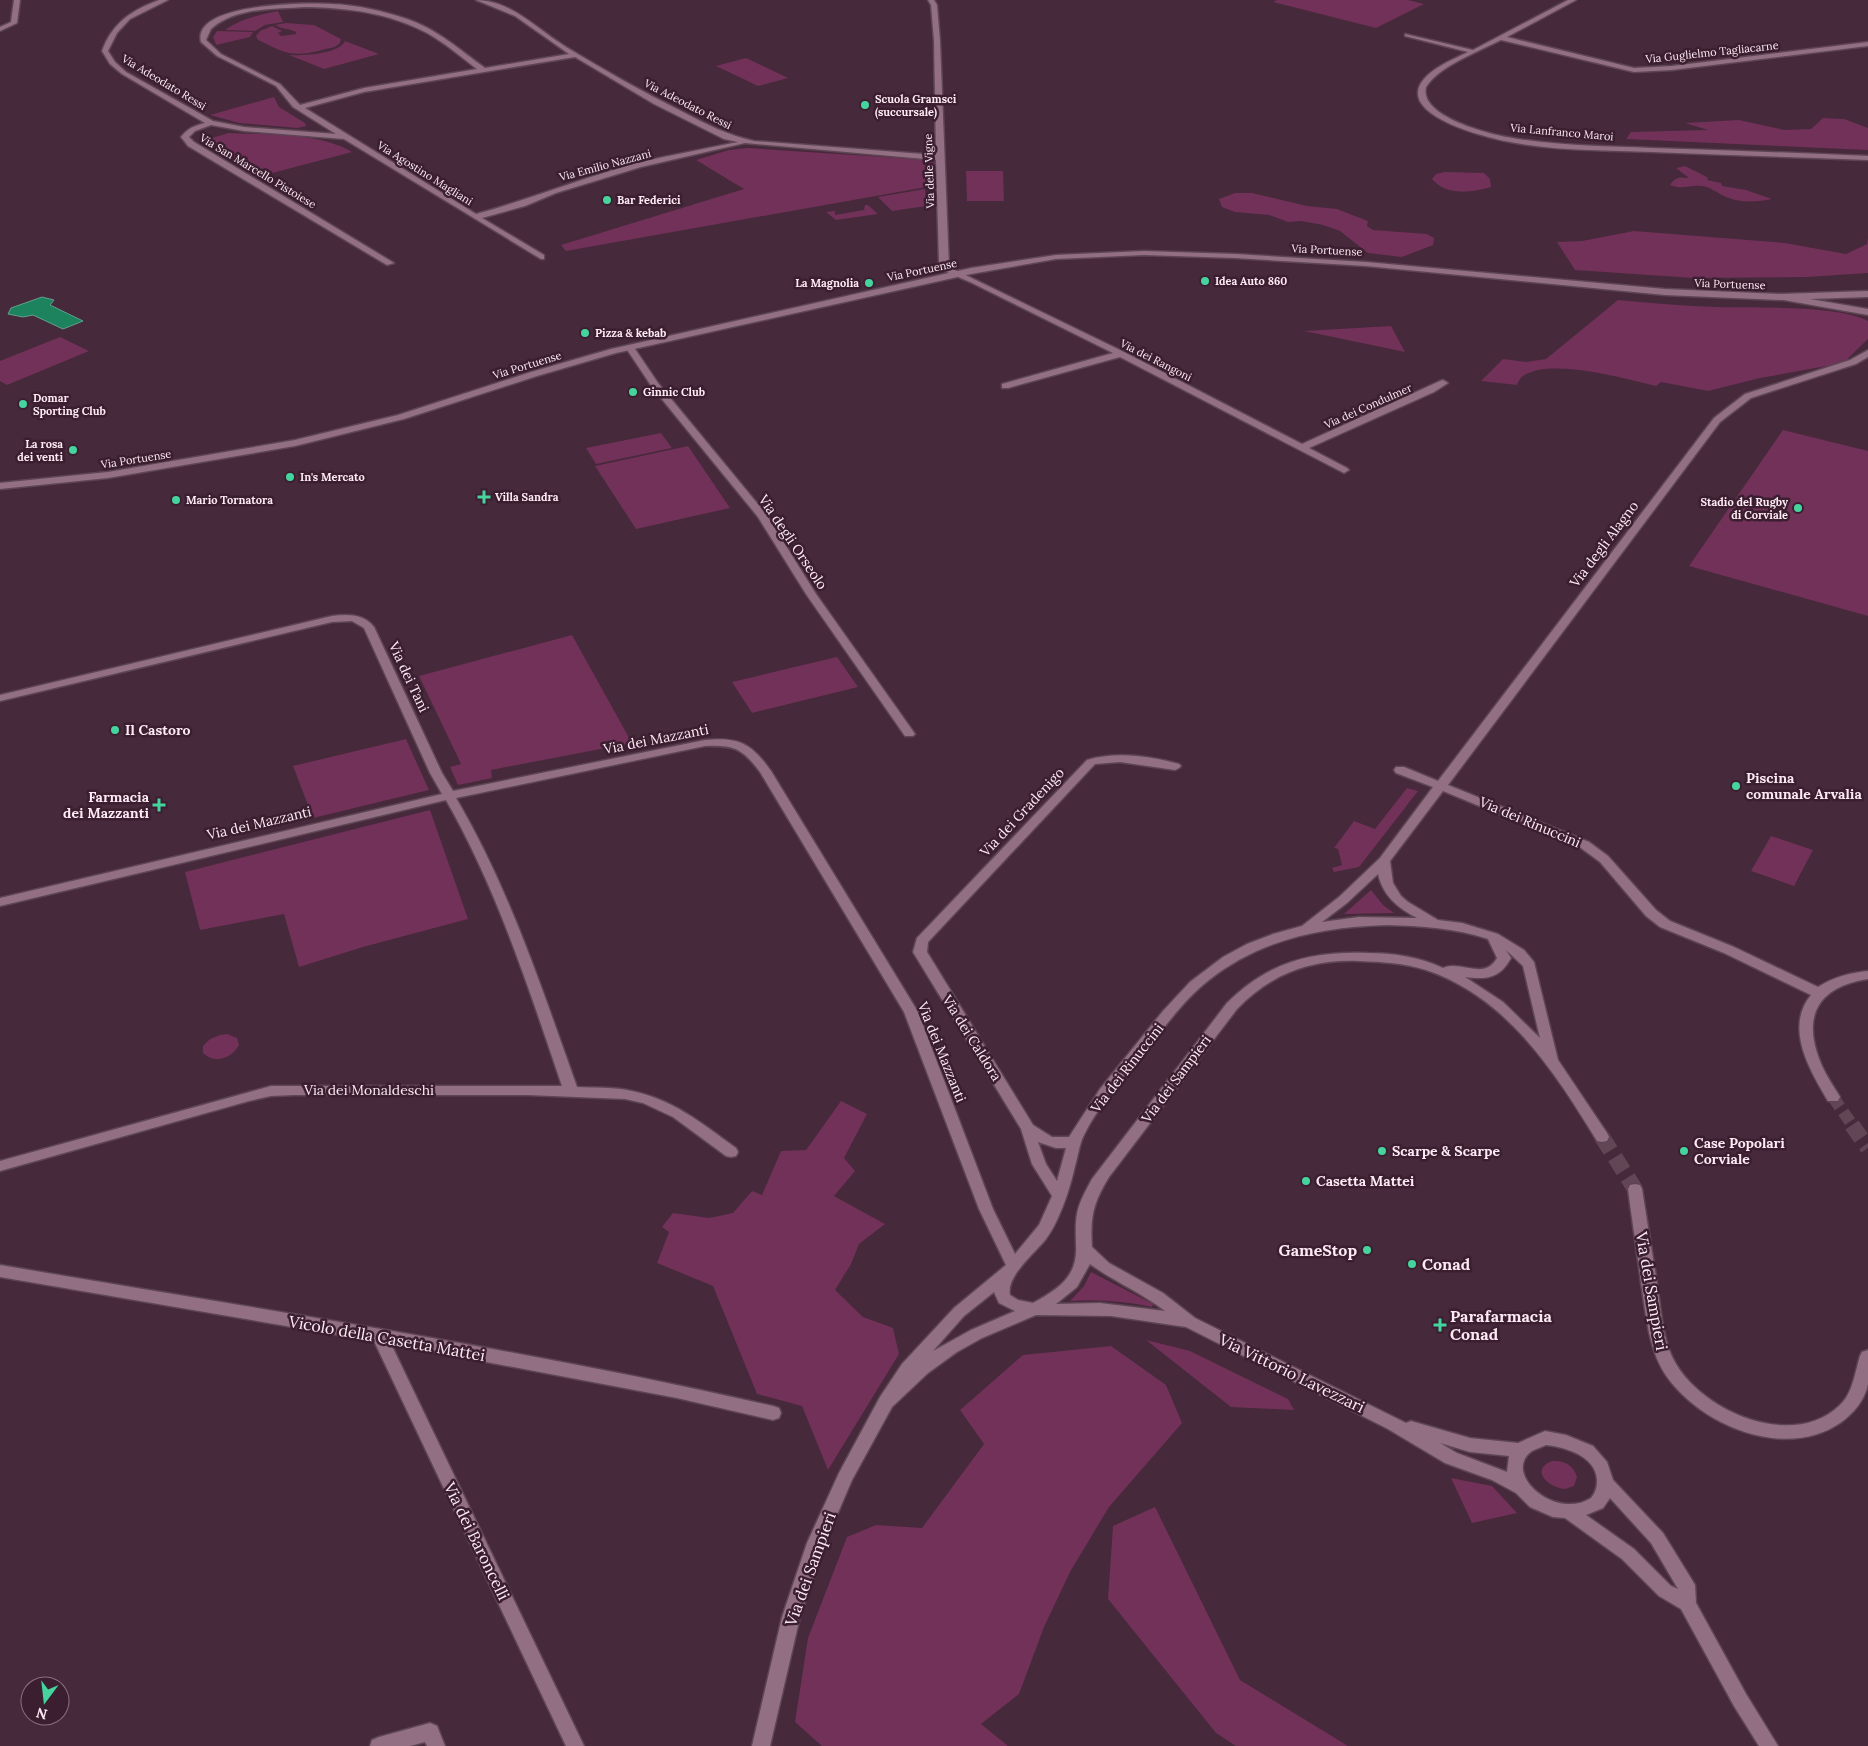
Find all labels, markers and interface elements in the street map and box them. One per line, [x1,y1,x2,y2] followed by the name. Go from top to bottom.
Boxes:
[1644,38,1779,66] street label: Via Guglielmo Tagliacarne
[118,51,209,113] street label: Via Adeodato Ressi
[641,75,734,132] street label: Via Adeodato Ressi
[875,92,957,120] place label: Scuola Gramsci (succursale)
[859,99,871,111] marker: Scuola Gramsci (succursale)
[1509,120,1614,143] street label: Via Lanfranco Maroi
[196,130,319,211] street label: Via San Marcello Pistoiese
[921,133,937,210] street label: Via delle Vigne
[374,137,475,208] street label: Via Agostino Magliani
[557,146,652,184] street label: Via Emilio Nazzani
[617,193,681,207] place label: Bar Federici
[601,194,613,206] marker: Bar Federici
[1290,241,1363,259] street label: Via Portuense
[885,256,958,284] street label: Via Portuense
[1215,274,1287,288] place label: Idea Auto 860
[1199,275,1211,287] marker: Idea Auto 860
[795,276,859,290] place label: La Magnolia
[1693,276,1766,292] street label: Via Portuense
[863,277,875,289] marker: La Magnolia
[595,326,666,340] place label: Pizza & kebab
[579,327,591,339] marker: Pizza & kebab
[1117,335,1194,384] street label: Via dei Rangoni
[490,348,563,382] street label: Via Portuense
[1321,380,1414,432] street label: Via dei Condulmer
[643,385,705,399] place label: Ginnic Club
[627,386,639,398] marker: Ginnic Club
[33,391,106,418] place label: Domar Sporting Club
[17,398,29,410] marker: Domar Sporting Club
[17,437,63,464] place label: La rosa dei venti
[67,444,79,456] marker: La rosa dei venti
[99,447,172,472] street label: Via Portuense
[300,470,365,484] place label: In's Mercato
[284,471,296,483] marker: In's Mercato
[477,490,491,504] marker: Villa Sandra
[495,490,559,504] place label: Villa Sandra
[754,490,831,593] street label: Via degli Orseolo
[186,493,273,507] place label: Mario Tornatora
[170,494,182,506] marker: Mario Tornatora
[1700,495,1789,522] place label: Stadio del Rugby di Corviale
[1565,497,1642,592] street label: Via degli Alagno
[1792,502,1804,514] marker: Stadio del Rugby di Corviale
[384,638,433,715] street label: Via dei Tani
[601,720,710,758] street label: Via dei Mazzanti
[125,721,191,739] place label: Il Castoro
[109,724,121,736] marker: Il Castoro
[975,764,1068,861] street label: Via dei Gradenigo
[1746,769,1862,803] place label: Piscina comunale Arvalia
[1730,780,1742,792] marker: Piscina comunale Arvalia
[63,788,150,822] place label: Farmacia dei Mazzanti
[1476,792,1583,851] street label: Via dei Rinuccini
[153,799,165,811] marker: Farmacia dei Mazzanti
[204,802,313,844] street label: Via dei Mazzanti
[938,991,1006,1084] street label: Via dei Caldora
[913,998,970,1105] street label: Via dei Mazzanti
[1086,1020,1167,1117] street label: Via dei Rinuccini
[1137,1032,1215,1127] street label: Via dei Sampieri
[303,1081,434,1099] street label: Via dei Monaldeschi
[1694,1134,1785,1168] place label: Case Popolari Corviale
[1392,1142,1500,1160] place label: Scarpe & Scarpe
[1376,1145,1388,1157] marker: Scarpe & Scarpe
[1678,1145,1690,1157] marker: Case Popolari Corviale
[1316,1172,1415,1190] place label: Casetta Mattei
[1300,1175,1312,1187] marker: Casetta Mattei
[1632,1229,1672,1352] street label: Via dei Sampieri
[1279,1240,1357,1260] place label: GameStop
[1361,1244,1373,1256] marker: GameStop
[1422,1254,1471,1274] place label: Conad
[1406,1258,1418,1270] marker: Conad
[1450,1306,1552,1344] place label: Parafarmacia Conad
[286,1311,487,1365] street label: Vicolo della Casetta Mattei
[1434,1319,1446,1331] marker: Parafarmacia Conad
[1215,1329,1368,1417] street label: Via Vittorio Lavezzari
[439,1478,514,1603] street label: Via dei Baroncelli
[780,1509,840,1630] street label: Via dei Sampieri
[20,1676,70,1726] north arrow
[34,1703,49,1724] text: N

